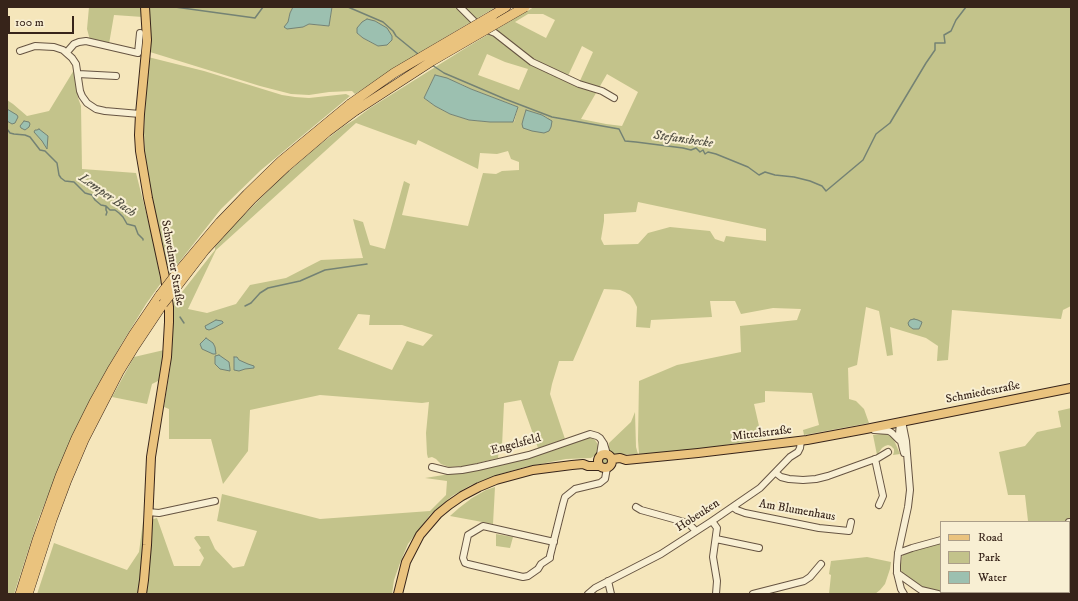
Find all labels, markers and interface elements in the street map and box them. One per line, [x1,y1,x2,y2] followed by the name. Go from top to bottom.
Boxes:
[10,8,76,34] scale bar
[15,15,44,30] text: 100 m
[652,128,714,152] water label: Stefansbecke
[75,171,139,221] water label: Lemper Bach
[157,219,187,307] street label: Schwelmer Straße
[945,379,1021,407] street label: Schmiedestraße
[731,423,793,445] street label: Mittelstraße
[489,431,543,459] street label: Engelsfeld
[673,497,723,535] street label: Hobeuken
[758,497,836,525] street label: Am Blumenhaus
[940,521,1070,593] legend
[978,530,1003,545] text: Road
[978,550,1000,565] text: Park
[978,570,1007,585] text: Water

